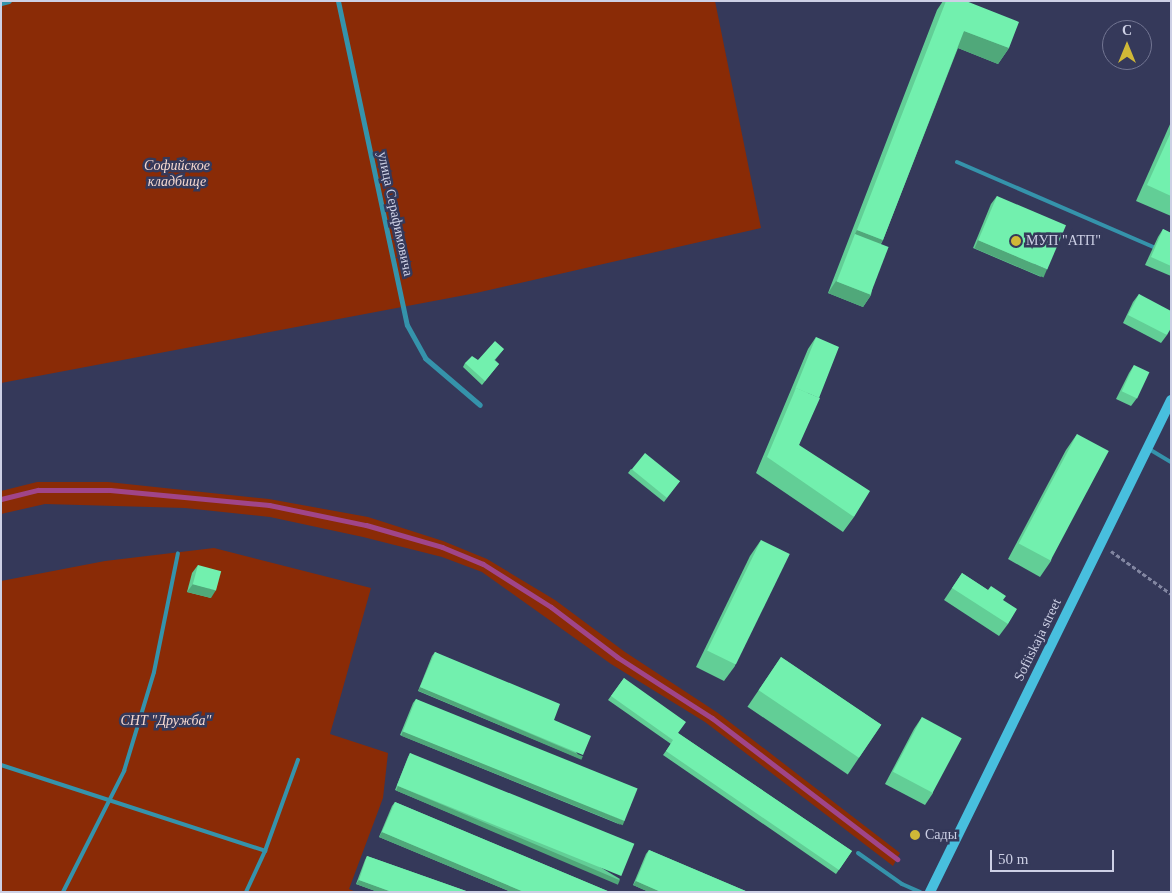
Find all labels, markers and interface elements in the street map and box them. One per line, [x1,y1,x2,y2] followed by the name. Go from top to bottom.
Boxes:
[1102,20,1152,70] north arrow
[1122,23,1132,38] text: С
[374,150,416,278] street label: улица Серафимовича
[144,158,210,190] park label: Софийское кладбище
[1026,233,1101,249] place label: МУП "АТП"
[1010,235,1022,247] marker: МУП "АТП"
[1011,596,1065,684] street label: Sofiiskaja street
[121,713,211,729] park label: СНТ "Дружба"
[925,827,957,843] place label: Сады
[909,829,921,841] marker: Сады
[992,840,1116,872] scale bar
[998,851,1028,867] text: 50 m

